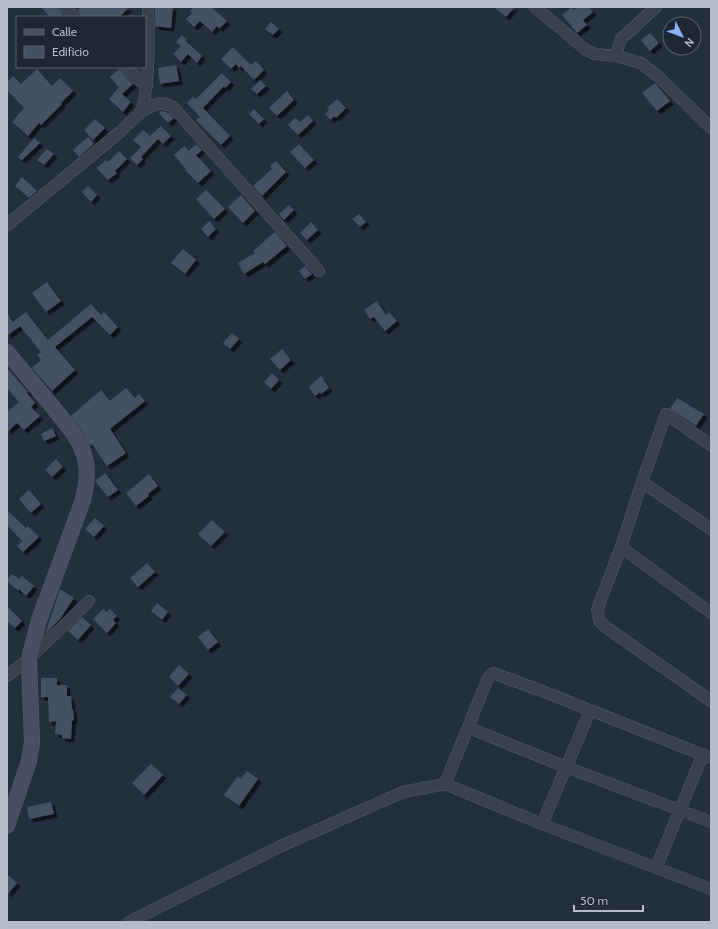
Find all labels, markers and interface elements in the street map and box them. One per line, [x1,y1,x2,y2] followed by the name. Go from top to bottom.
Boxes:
[16,16,146,68] legend
[662,16,702,56] north arrow
[52,24,77,39] text: Calle
[682,35,697,50] text: N
[52,44,89,59] text: Edificio
[574,887,643,913] scale bar
[580,893,608,908] text: 50 m

